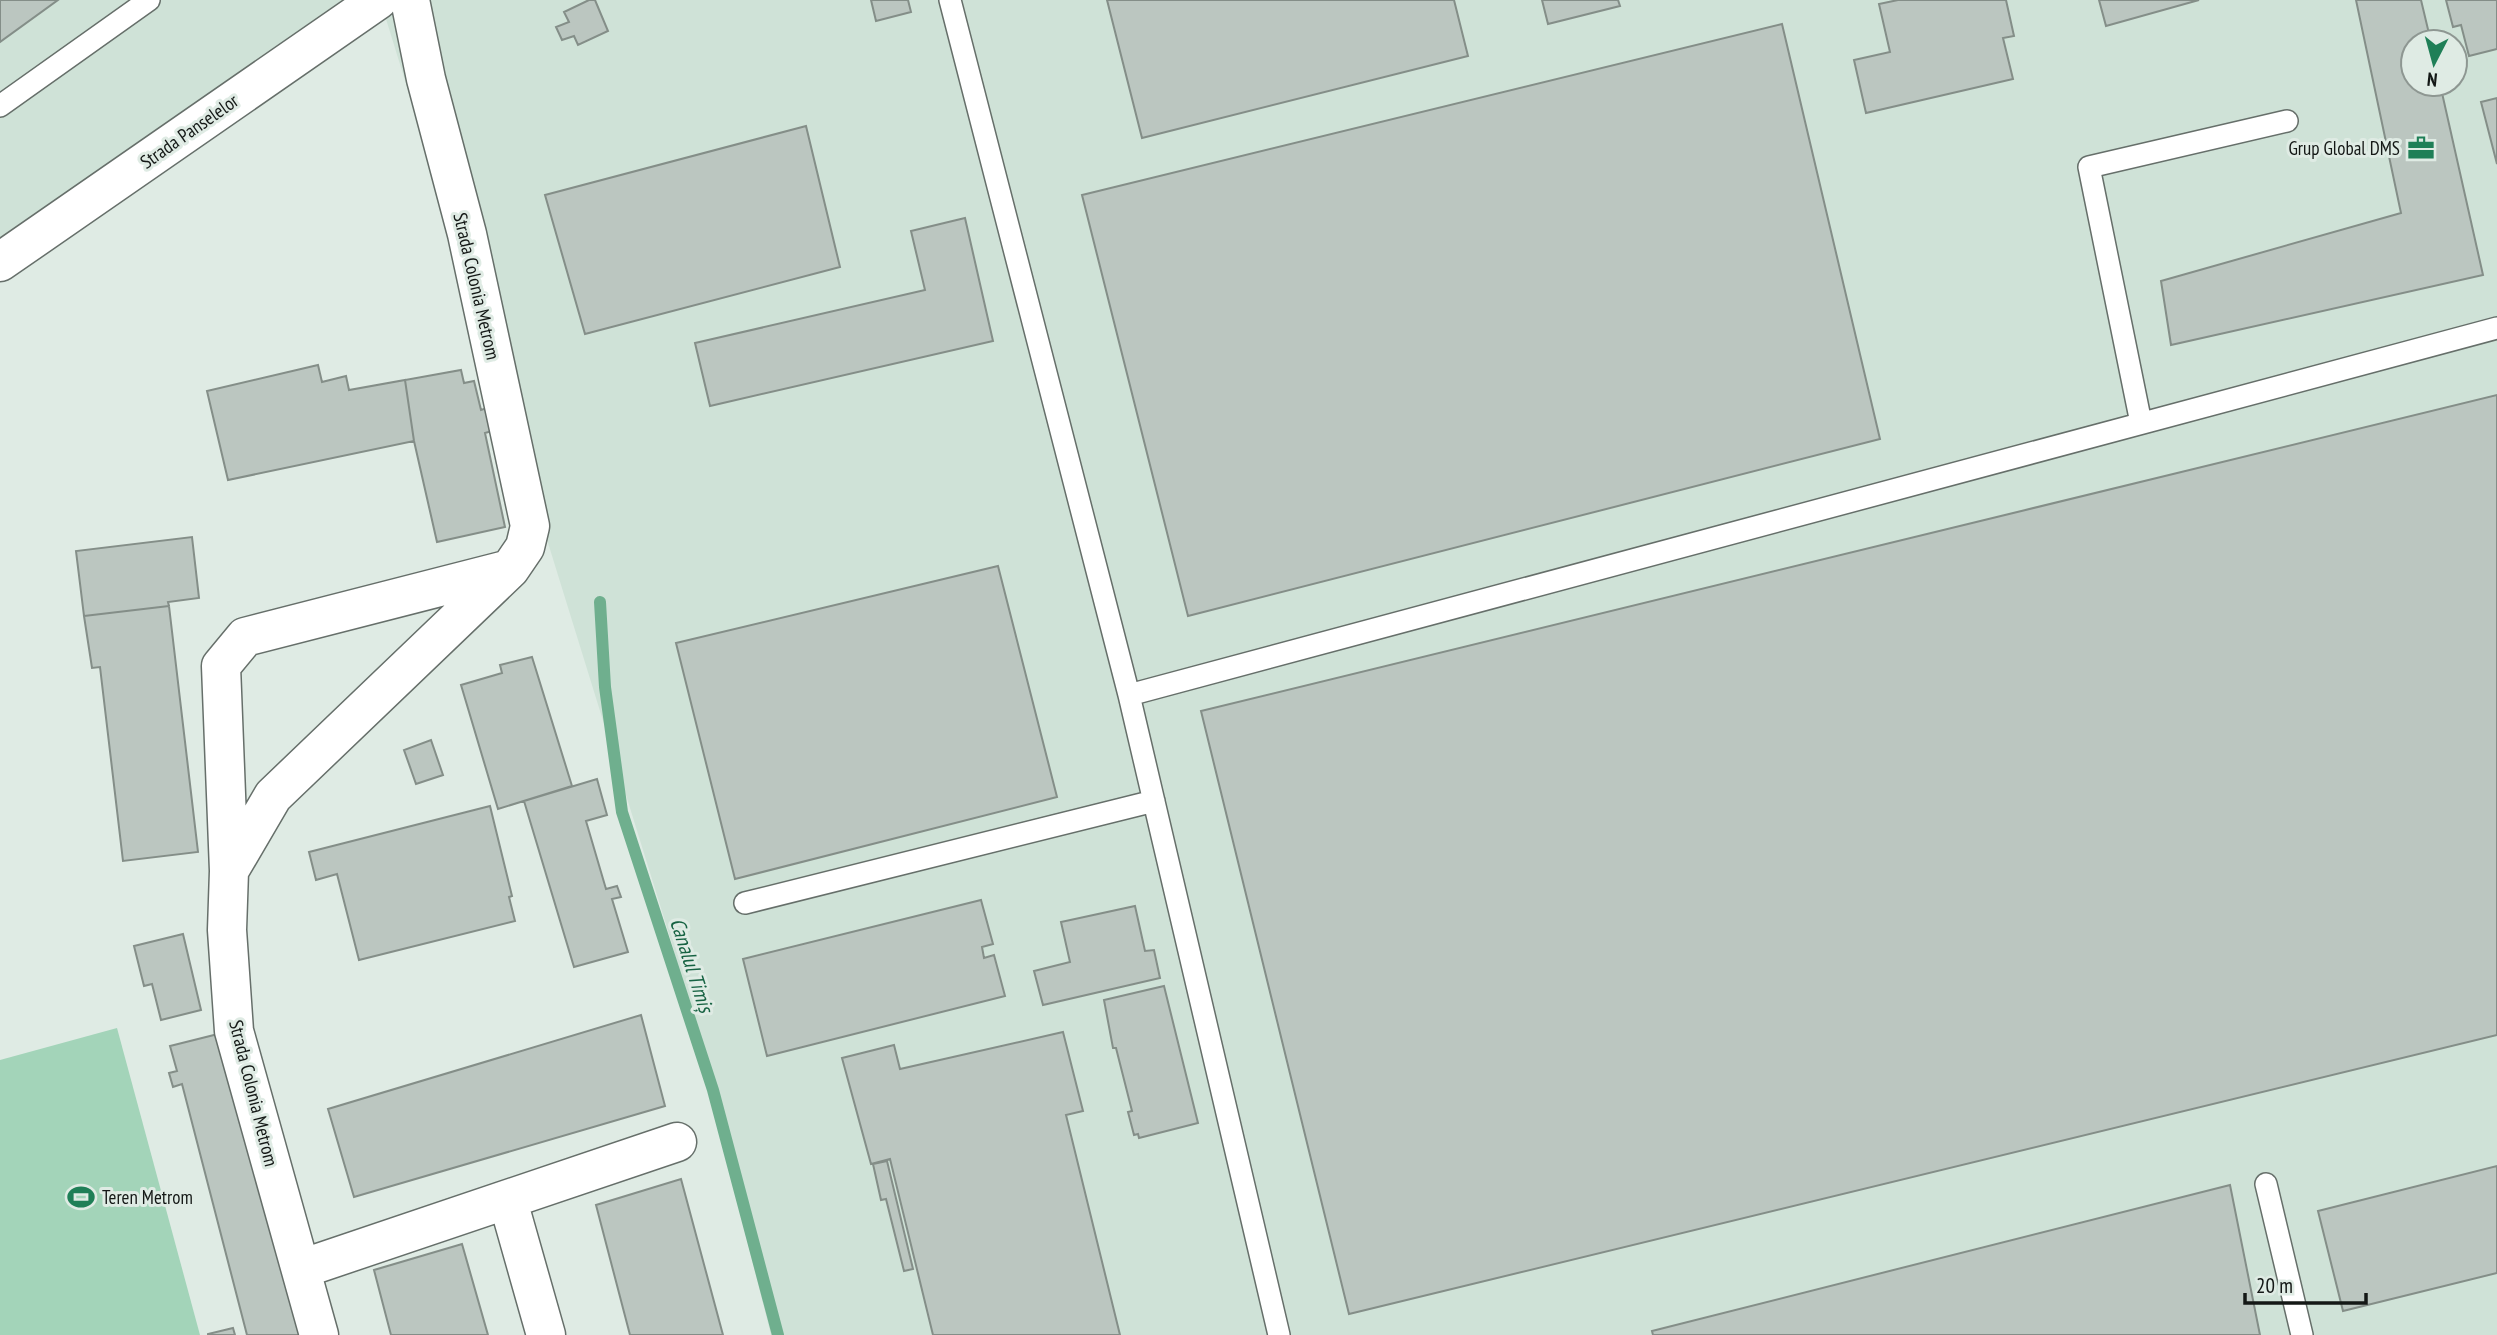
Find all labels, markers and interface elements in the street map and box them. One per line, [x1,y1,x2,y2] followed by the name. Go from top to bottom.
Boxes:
[2399,28,2469,98] north arrow
[2426,67,2439,92] text: N
[135,88,243,174] street label: Strada Panselelor
[2406,133,2436,163] office icon: Grup Global DMS
[2288,136,2400,160] place label: Grup Global DMS
[448,210,506,362] street label: Strada Colonia Metrom
[664,914,720,1017] water label: Canalul Timiș
[224,1017,284,1169] street label: Strada Colonia Metrom
[66,1182,96,1212] sports icon: Teren Metrom
[102,1185,193,1209] place label: Teren Metrom
[2245,1262,2366,1306] scale bar
[2256,1272,2293,1299] text: 20 m

